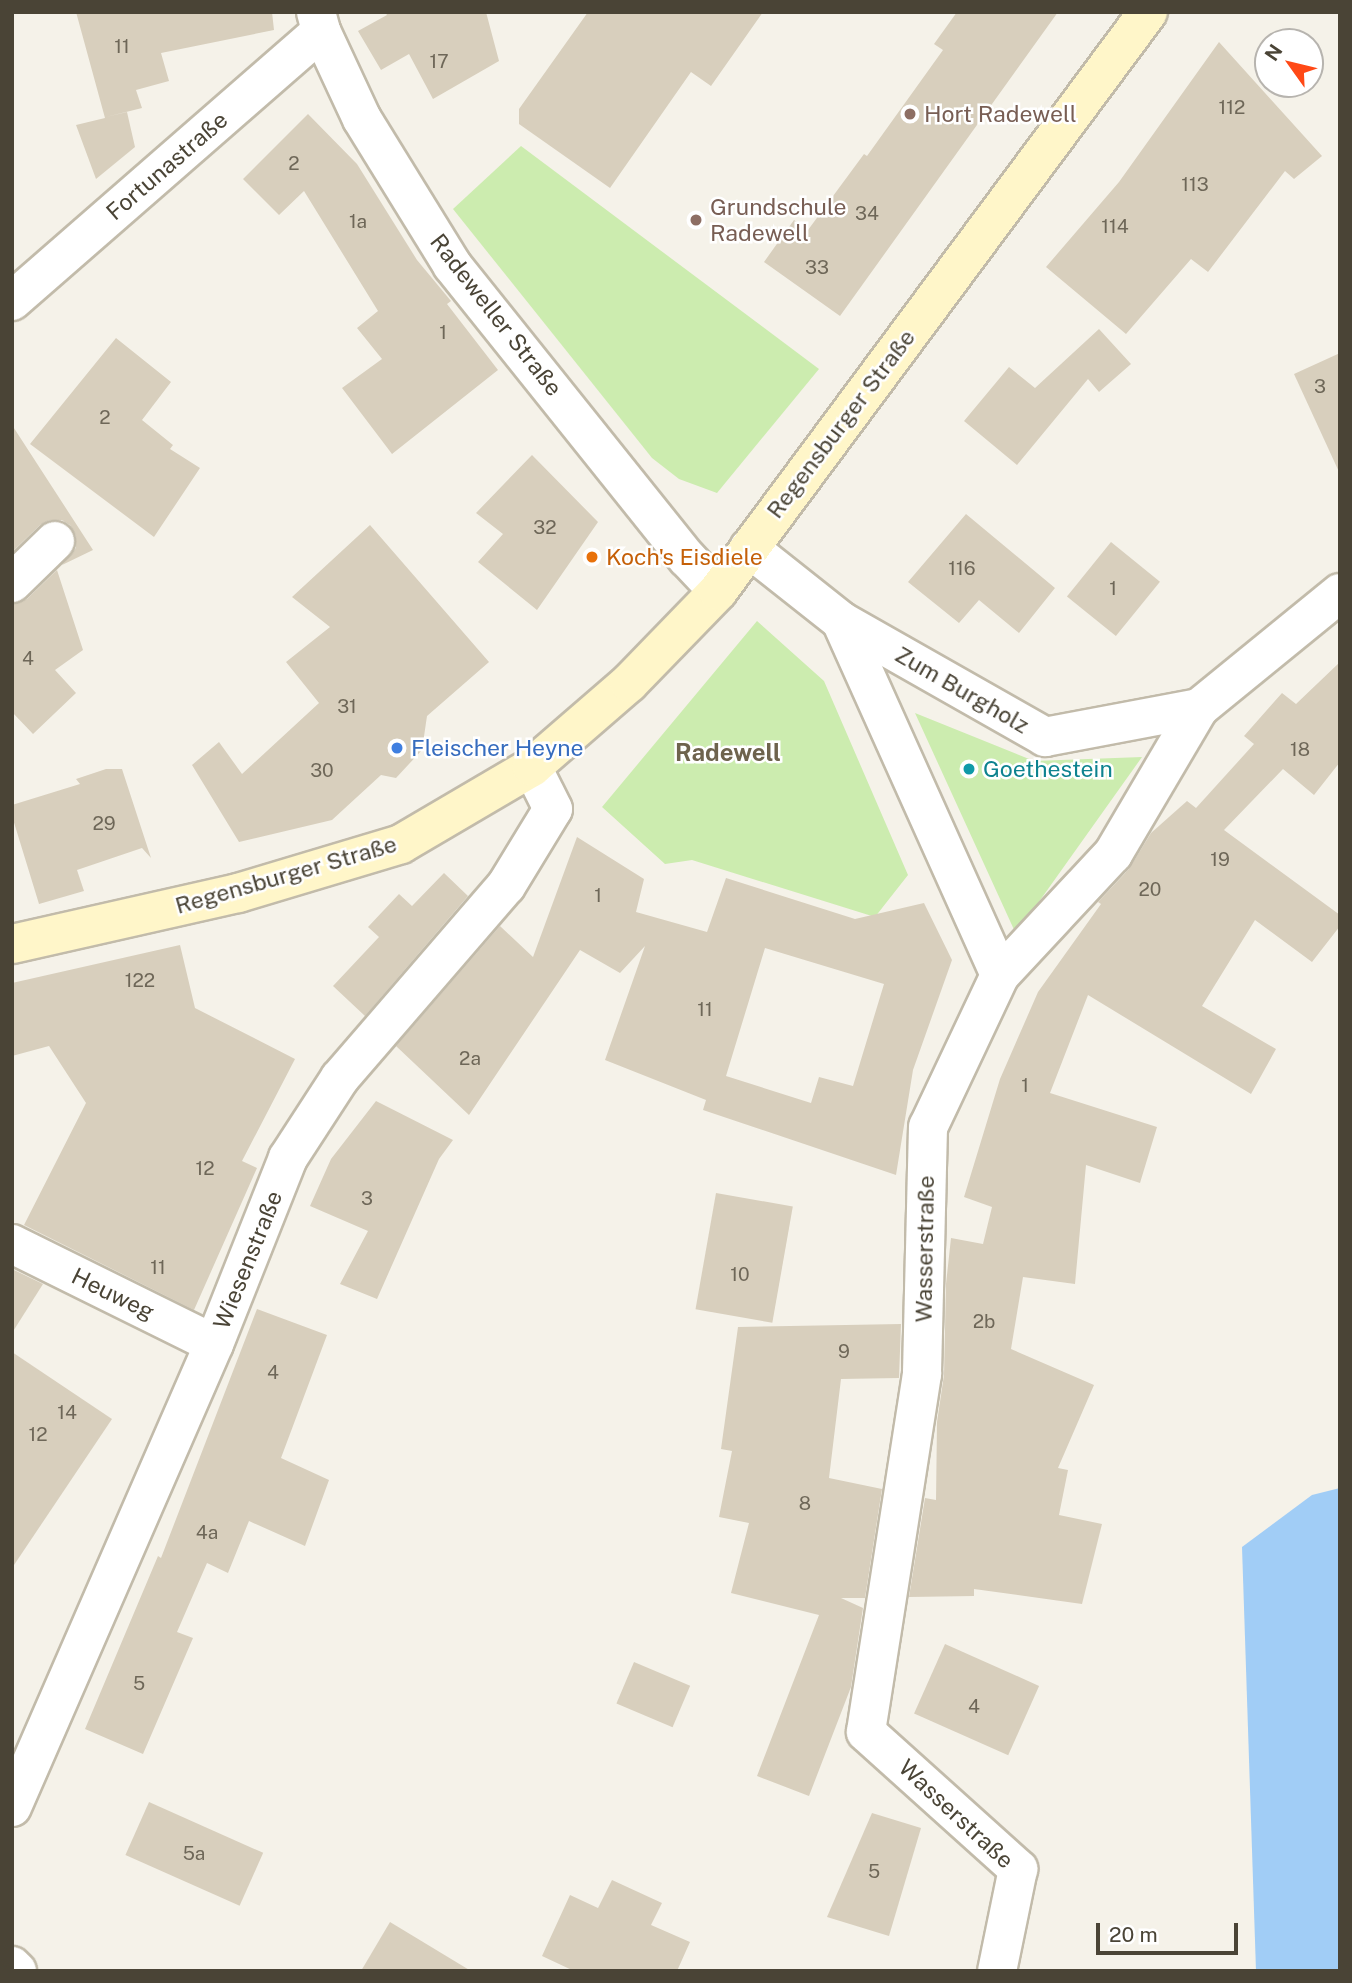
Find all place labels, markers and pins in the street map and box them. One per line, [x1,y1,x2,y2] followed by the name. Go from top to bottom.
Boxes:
[924,100,1077,128] place label: Hort Radewell
[902,106,918,122] marker: Hort Radewell
[710,193,847,247] place label: Grundschule Radewell
[688,212,704,228] marker: Grundschule Radewell
[606,543,763,571] place label: Koch's Eisdiele
[584,549,600,565] marker: Koch's Eisdiele
[411,734,584,762] place label: Fleischer Heyne
[389,740,405,756] marker: Fleischer Heyne
[983,755,1113,783] place label: Goethestein
[961,761,977,777] marker: Goethestein

